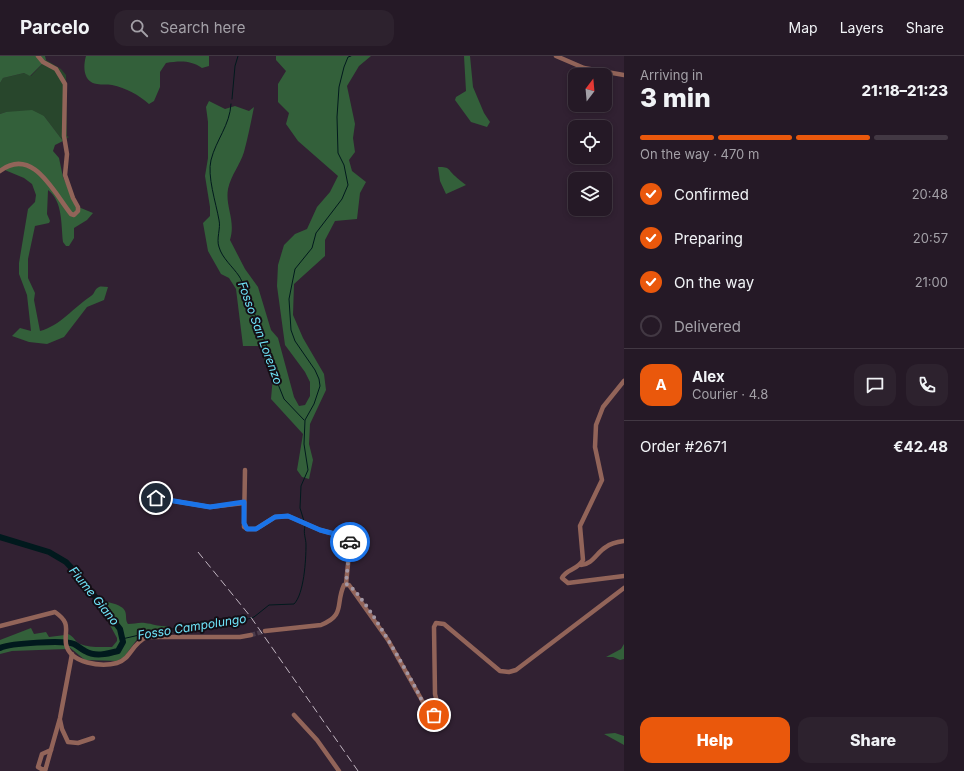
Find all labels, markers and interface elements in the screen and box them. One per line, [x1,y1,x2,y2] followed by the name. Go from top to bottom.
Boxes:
[114,10,394,46] search box
[20,16,90,39] text: Parcelo
[128,17,150,39] icon: search
[160,18,245,37] text: Search here
[789,19,818,36] text: Map
[840,19,884,36] text: Layers
[906,19,944,36] text: Share
[640,67,703,83] text: Arriving in
[568,68,612,112] north arrow
[568,68,612,216] map controls
[862,81,948,100] text: 21:18–21:23
[640,82,711,113] text: 3 min
[568,120,612,164] button: locate
[640,146,759,162] text: On the way · 470 m
[568,172,612,216] button: layers
[640,183,662,205] icon: check
[674,185,749,204] text: Confirmed
[912,186,948,202] text: 20:48
[640,227,662,249] icon: check
[674,229,743,248] text: Preparing
[913,230,948,246] text: 20:57
[640,271,662,293] icon: check
[674,273,754,292] text: On the way
[915,274,948,290] text: 21:00
[235,279,286,386] water label: Fosso San Lorenzo
[674,317,741,336] text: Delivered
[854,364,896,406] button: chat
[906,364,948,406] button: phone
[692,367,725,386] text: Alex
[655,375,667,394] text: A
[692,386,768,402] text: Courier · 4.8
[640,437,727,456] text: Order #2671
[893,437,948,456] text: €42.48
[139,481,173,515] pin
[145,487,167,509] icon: home
[330,522,370,562] courier
[339,531,361,553] icon: car
[66,563,123,628] water label: Fiume Giano
[136,611,247,643] water label: Fosso Campolungo
[417,698,451,732] pin
[423,704,445,726] icon: bag
[640,717,790,763] button: Help
[798,717,948,763] button: Share

